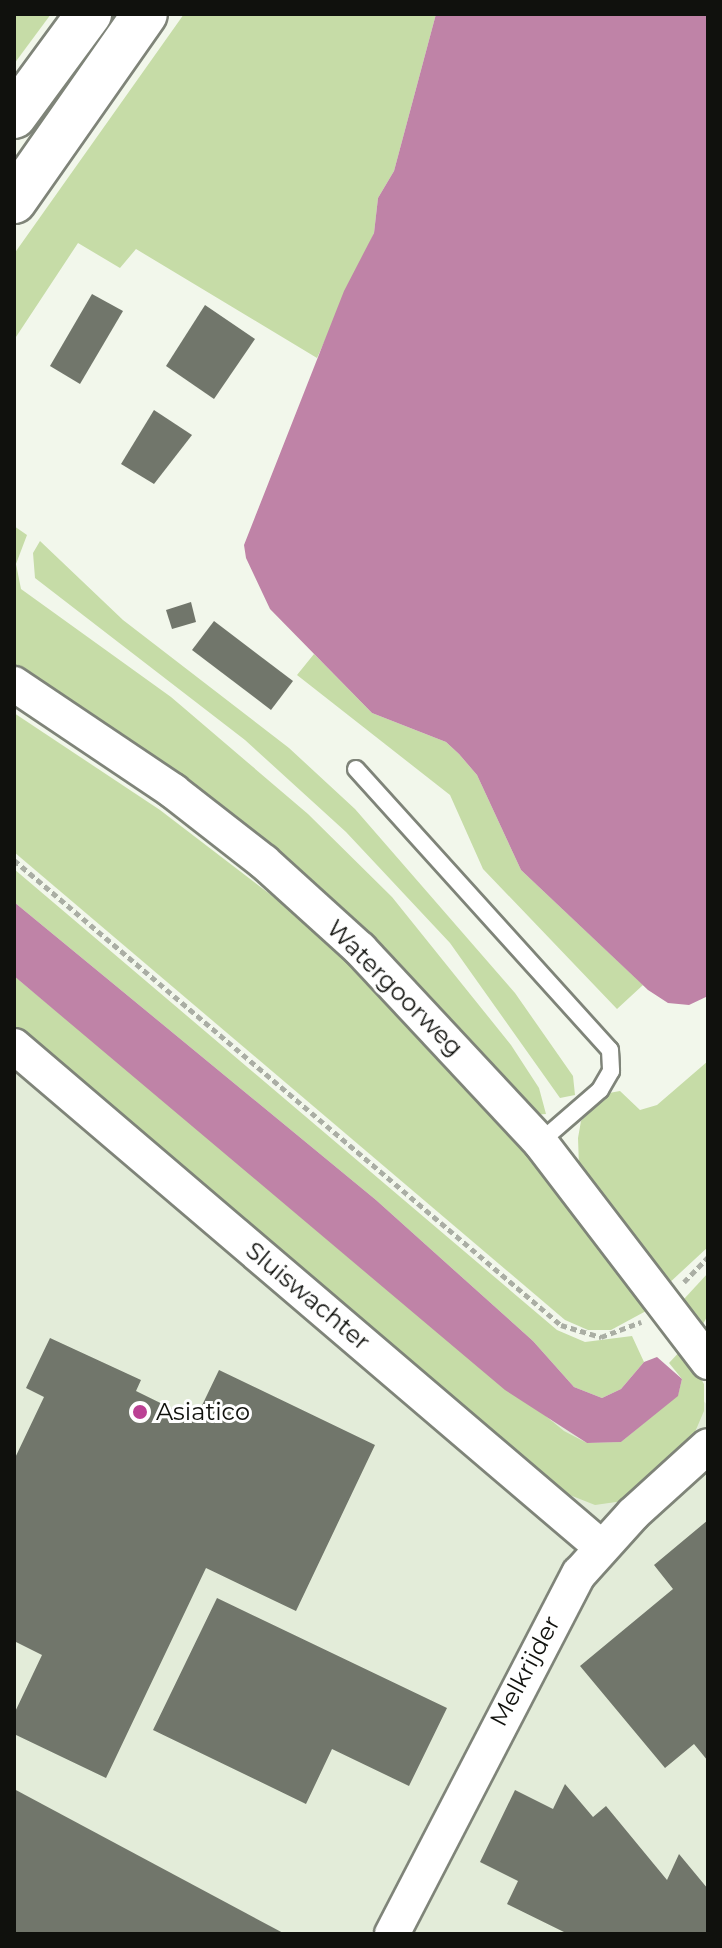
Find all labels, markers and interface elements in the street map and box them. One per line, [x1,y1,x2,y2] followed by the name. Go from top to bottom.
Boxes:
[321,914,469,1062] street label: Watergoorweg
[240,1236,376,1356] street label: Sluiswachter
[156,1398,250,1426] place label: Asiatico
[131,1403,149,1421] marker: Asiatico
[484,1611,566,1731] street label: Melkrijder

